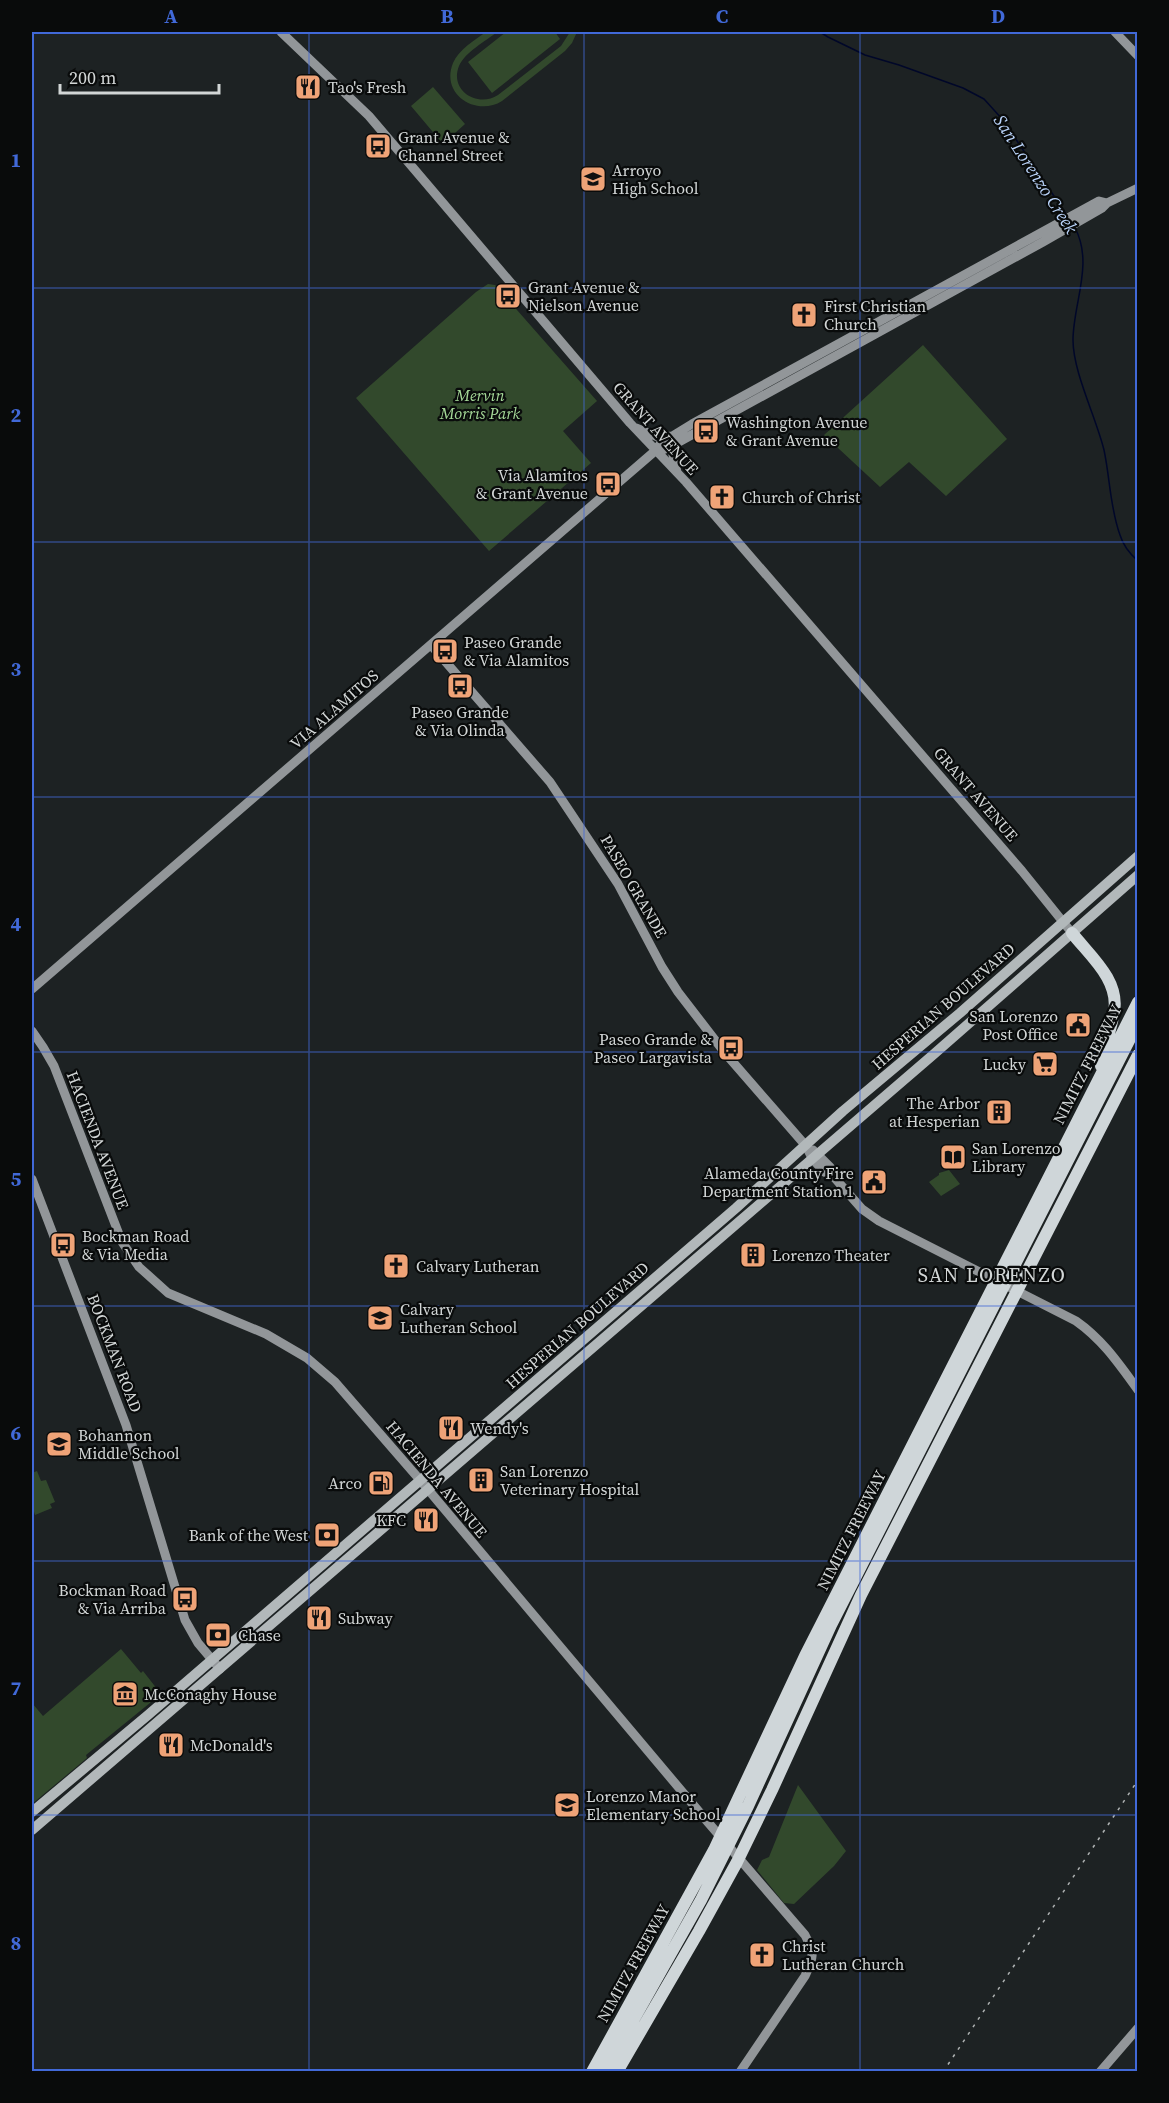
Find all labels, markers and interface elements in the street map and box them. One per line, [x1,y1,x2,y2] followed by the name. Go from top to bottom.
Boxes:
[164,2,178,30] text: A
[440,2,454,30] text: B
[716,2,728,30] text: C
[991,2,1005,30] text: D
[60,57,219,95] scale bar
[69,65,116,90] text: 200 m
[293,72,323,102] restaurant icon: Tao's Fresh
[328,76,407,98] place label: Tao's Fresh
[988,110,1084,239] water label: San Lorenzo Creek
[398,126,510,166] place label: Grant Avenue & Channel Street
[363,131,393,161] bus stop icon: Grant Avenue & Channel Street
[11,146,21,174] text: 1
[612,159,699,199] place label: Arroyo High School
[578,164,608,194] school or university icon: Arroyo High School
[528,276,640,316] place label: Grant Avenue & Nielson Avenue
[493,281,523,311] bus stop icon: Grant Avenue & Nielson Avenue
[824,295,927,335] place label: First Christian Church
[789,300,819,330] church icon: First Christian Church
[608,377,704,480] street label: GRANT AVENUE
[439,384,520,424] park label: Mervin Morris Park
[11,401,22,429] text: 2
[726,411,868,451] place label: Washington Avenue & Grant Avenue
[691,416,721,446] bus stop icon: Washington Avenue & Grant Avenue
[476,464,588,504] place label: Via Alamitos & Grant Avenue
[593,469,623,499] bus stop icon: Via Alamitos & Grant Avenue
[707,482,737,512] church icon: Church of Christ
[742,486,861,508] place label: Church of Christ
[464,631,569,671] place label: Paseo Grande & Via Alamitos
[430,636,460,666] bus stop icon: Paseo Grande & Via Alamitos
[11,655,22,683] text: 3
[285,664,383,754] street label: VIA ALAMITOS
[445,671,475,701] bus stop icon: Paseo Grande & Via Olinda
[411,701,509,741] place label: Paseo Grande & Via Olinda
[929,742,1023,846] street label: GRANT AVENUE
[596,830,673,942] street label: PASEO GRANDE
[11,910,22,938] text: 4
[867,938,1019,1074] street label: HESPERIAN BOULEVARD
[1047,1000,1127,1128] street label: NIMITZ FREEWAY
[969,1005,1058,1045] place label: San Lorenzo Post Office
[1063,1010,1093,1040] public building icon: San Lorenzo Post Office
[594,1028,713,1068] place label: Paseo Grande & Paseo Largavista
[716,1033,746,1063] bus stop icon: Paseo Grande & Paseo Largavista
[1030,1049,1060,1079] supermarket icon: Lucky
[983,1053,1027,1075] place label: Lucky
[62,1068,135,1213] street label: HACIENDA AVENUE
[889,1092,980,1132] place label: The Arbor at Hesperian
[984,1097,1014,1127] building icon: The Arbor at Hesperian
[972,1137,1061,1177] place label: San Lorenzo Library
[938,1142,968,1172] library icon: San Lorenzo Library
[702,1162,854,1202] place label: Alameda County Fire Department Station 1
[11,1165,22,1193] text: 5
[859,1167,889,1197] public building icon: Alameda County Fire Department Station 1
[82,1225,189,1265] place label: Bockman Road & Via Media
[48,1230,78,1260] bus stop icon: Bockman Road & Via Media
[738,1240,768,1270] building icon: Lorenzo Theater
[772,1244,890,1266] place label: Lorenzo Theater
[381,1251,411,1281] church icon: Calvary Lutheran
[416,1255,540,1277] place label: Calvary Lutheran
[501,1257,653,1393] street label: HESPERIAN BOULEVARD
[918,1261,1066,1289] district label: SAN LORENZO
[82,1291,148,1415] street label: BOCKMAN ROAD
[400,1298,517,1338] place label: Calvary Lutheran School
[365,1303,395,1333] school or university icon: Calvary Lutheran School
[436,1413,466,1443] restaurant icon: Wendy's
[382,1416,493,1542] street label: HACIENDA AVENUE
[470,1417,529,1439] place label: Wendy's
[11,1419,22,1447] text: 6
[78,1424,180,1464] place label: Bohannon Middle School
[44,1429,74,1459] school or university icon: Bohannon Middle School
[500,1460,640,1500] place label: San Lorenzo Veterinary Hospital
[466,1465,496,1495] building icon: San Lorenzo Veterinary Hospital
[811,1466,891,1594] street label: NIMITZ FREEWAY
[366,1468,396,1498] fuel station icon: Arco
[328,1472,362,1494] place label: Arco
[411,1505,441,1535] restaurant icon: KFC
[376,1509,406,1531] place label: KFC
[312,1520,342,1550] bank icon: Bank of the West
[189,1524,309,1546] place label: Bank of the West
[59,1579,167,1619] place label: Bockman Road & Via Arriba
[170,1584,200,1614] bus stop icon: Bockman Road & Via Arriba
[304,1603,334,1633] restaurant icon: Subway
[338,1607,394,1629] place label: Subway
[203,1620,233,1650] bank icon: Chase
[238,1624,281,1646] place label: Chase
[11,1674,22,1702] text: 7
[110,1679,140,1709] museum icon: McConaghy House
[144,1683,277,1705] place label: McConaghy House
[156,1730,186,1760] restaurant icon: McDonald's
[190,1734,273,1756] place label: McDonald's
[586,1785,721,1825] place label: Lorenzo Manor Elementary School
[552,1790,582,1820] school or university icon: Lorenzo Manor Elementary School
[591,1900,675,2026] street label: NIMITZ FREEWAY
[11,1929,21,1957] text: 8
[782,1935,905,1975] place label: Christ Lutheran Church
[747,1940,777,1970] church icon: Christ Lutheran Church

